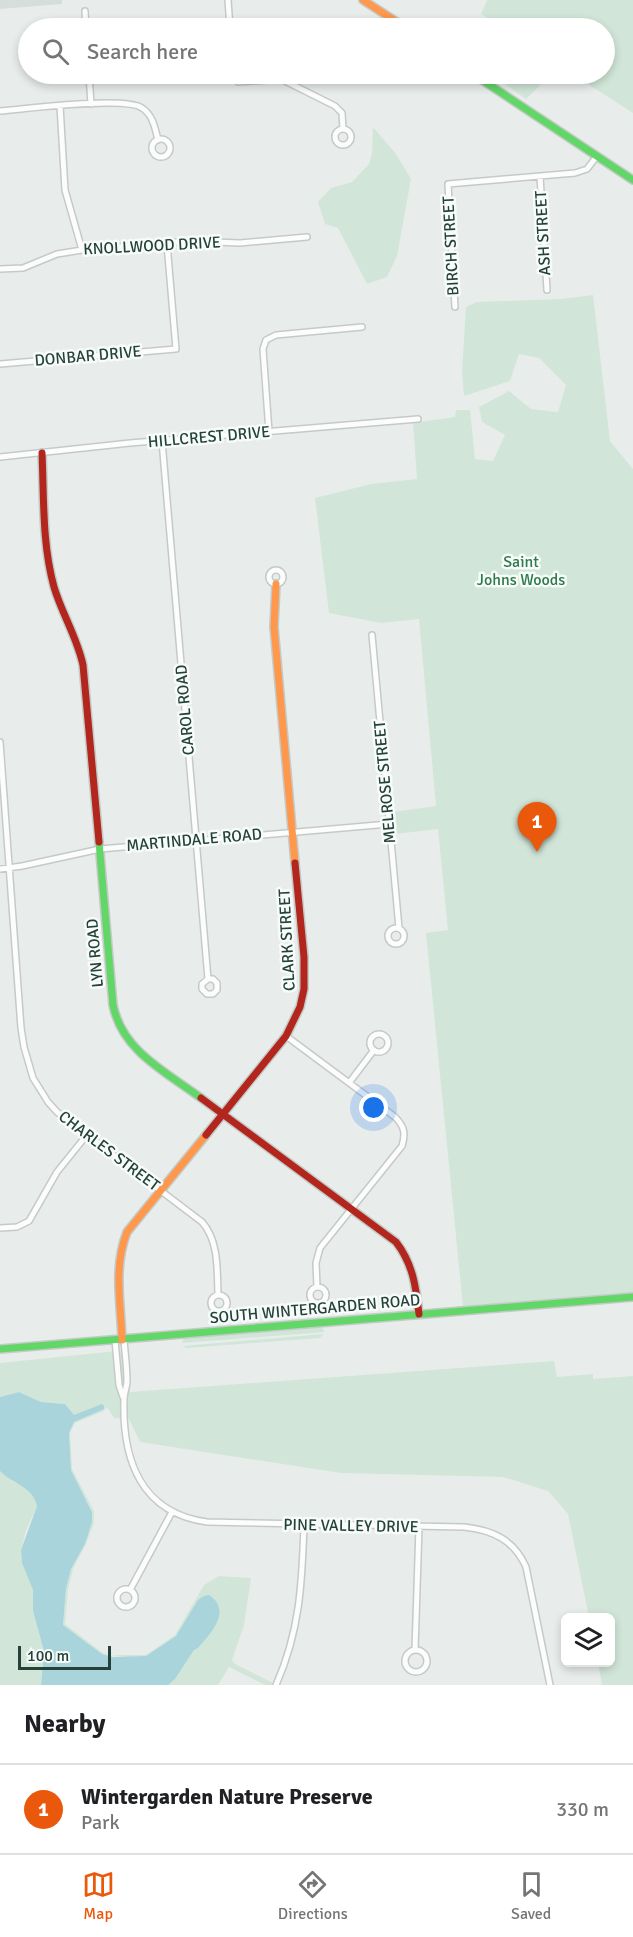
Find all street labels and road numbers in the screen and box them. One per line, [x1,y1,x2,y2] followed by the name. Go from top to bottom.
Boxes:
[531,190,555,276] street label: ASH STREET
[438,196,464,296] street label: BIRCH STREET
[83,232,221,260] street label: KNOLLWOOD DRIVE
[34,341,142,371] street label: DONBAR DRIVE
[147,422,271,452] street label: HILLCREST DRIVE
[171,664,199,756] street label: CAROL ROAD
[370,720,400,844] street label: MELROSE STREET
[125,824,263,856] street label: MARTINDALE ROAD
[274,888,300,992] street label: CLARK STREET
[82,918,108,988] street label: LYN ROAD
[54,1106,164,1196] street label: CHARLES STREET
[209,1290,421,1328] street label: SOUTH WINTERGARDEN ROAD
[283,1515,419,1537] street label: PINE VALLEY DRIVE

